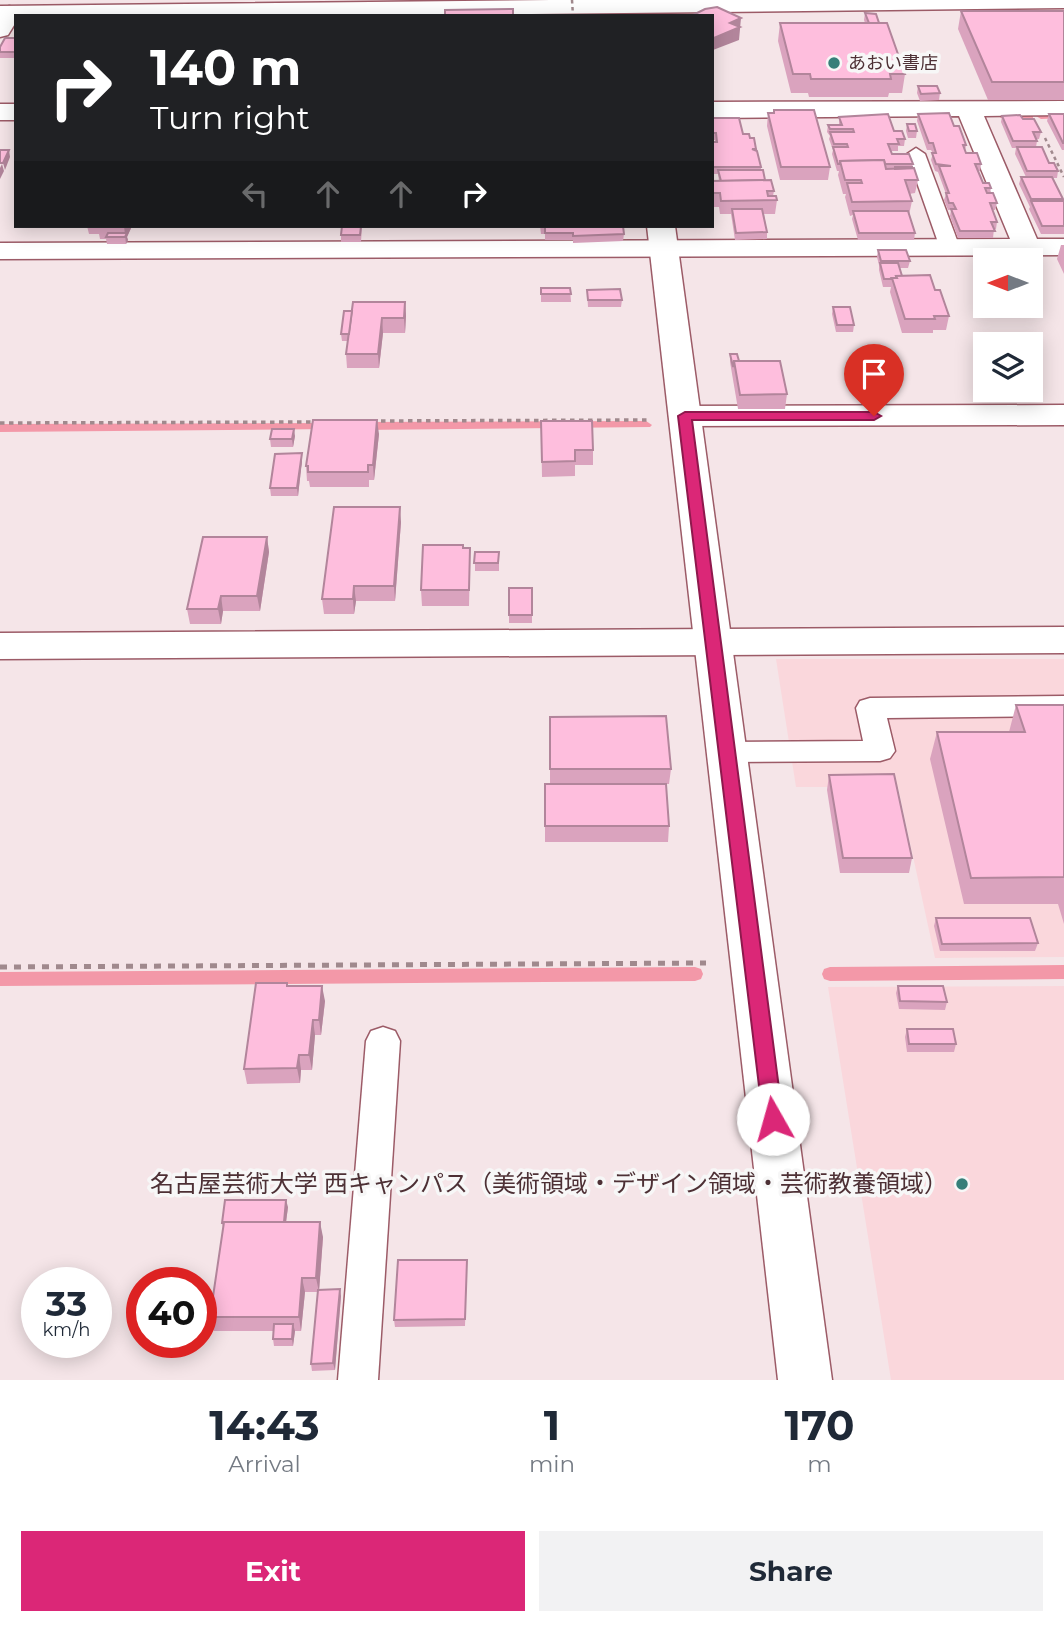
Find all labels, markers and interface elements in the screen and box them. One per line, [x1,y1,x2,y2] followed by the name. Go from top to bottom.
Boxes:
[150,38,302,97] text: 140 m
[35,42,126,133] icon: right
[848,52,938,74] place label: あおい書店
[826,55,842,71] marker: あおい書店
[150,98,310,137] text: Turn right
[236,175,274,213] icon: left
[309,175,347,213] icon: ahead
[382,175,420,213] icon: ahead
[455,175,493,213] icon: right
[973,248,1043,318] north arrow
[973,248,1043,402] map controls
[973,332,1043,402] button: layers
[844,344,904,416] pin
[855,355,893,393] icon: arrive
[736,1082,810,1156] position arrow
[150,1169,948,1198] place label: 名古屋芸術大学 西キャンパス（美術領域・デザイン領域・芸術教養領域）
[954,1176,970,1192] marker: 名古屋芸術大学 西キャンパス（美術領域・デザイン領域・芸術教養領域）
[126,1267,217,1358] speed limit sign: 40
[46,1282,87,1325] text: 33
[42,1319,91,1341] text: km/h
[209,1399,320,1451] text: 14:43
[544,1399,560,1451] text: 1
[784,1399,855,1451] text: 170
[228,1450,301,1478] text: Arrival
[529,1450,575,1478] text: min
[807,1450,832,1478] text: m
[21,1531,525,1611] button: Exit
[539,1531,1043,1611] button: Share

